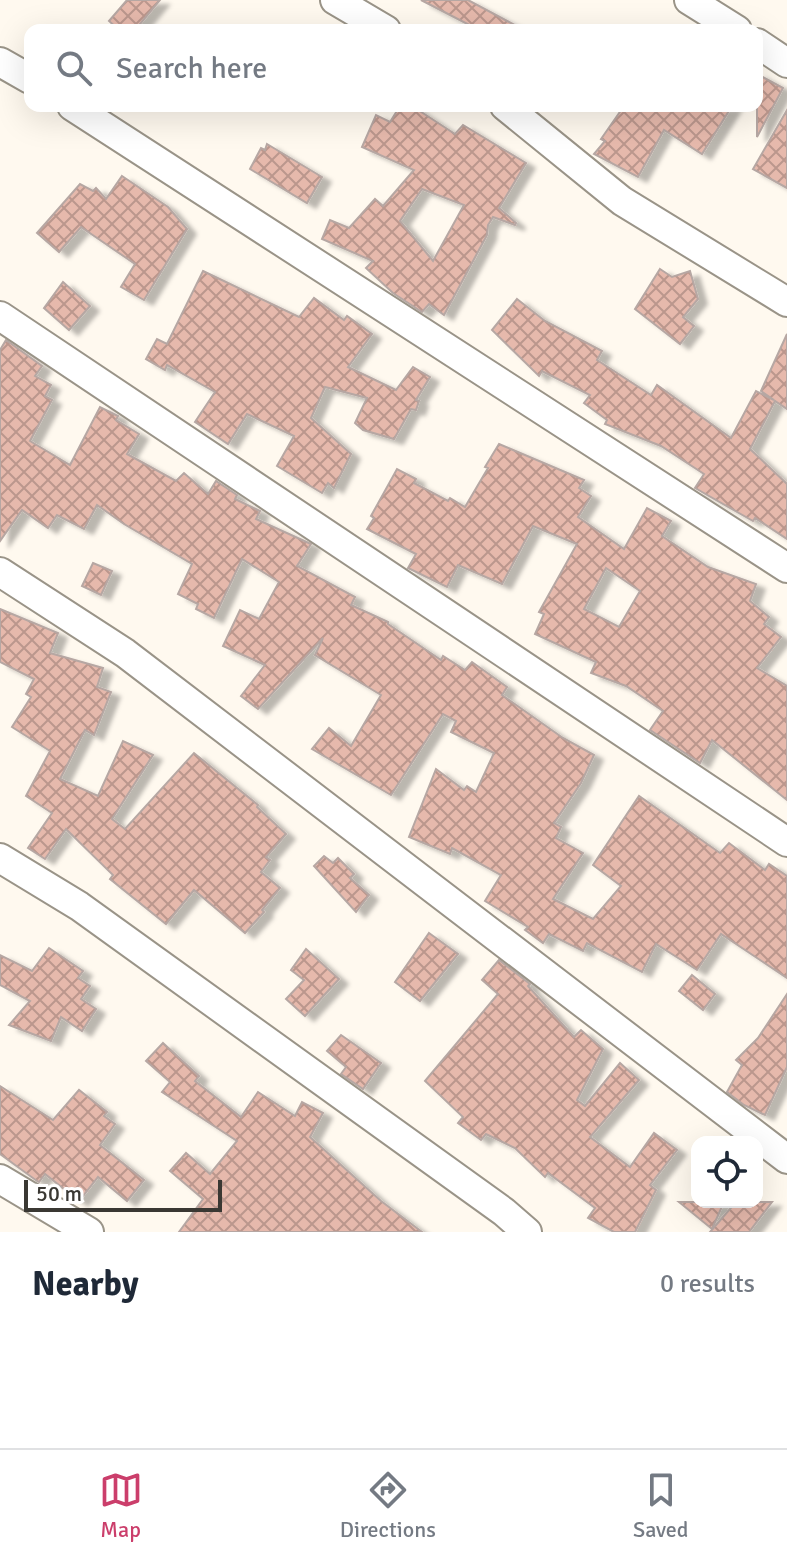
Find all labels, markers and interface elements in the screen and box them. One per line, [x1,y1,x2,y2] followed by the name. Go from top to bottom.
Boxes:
[24,24,763,112] search box
[52,46,96,90] icon: search
[116,50,267,87] text: Search here
[691,1136,763,1208] map controls
[691,1136,763,1208] button: locate
[24,1176,222,1212] scale bar
[36,1180,82,1207] text: 50 m
[32,1263,139,1305] text: Nearby
[660,1268,755,1300] text: 0 results
[99,1468,143,1543] tab: Map
[340,1468,436,1543] tab: Directions
[633,1468,688,1543] tab: Saved

